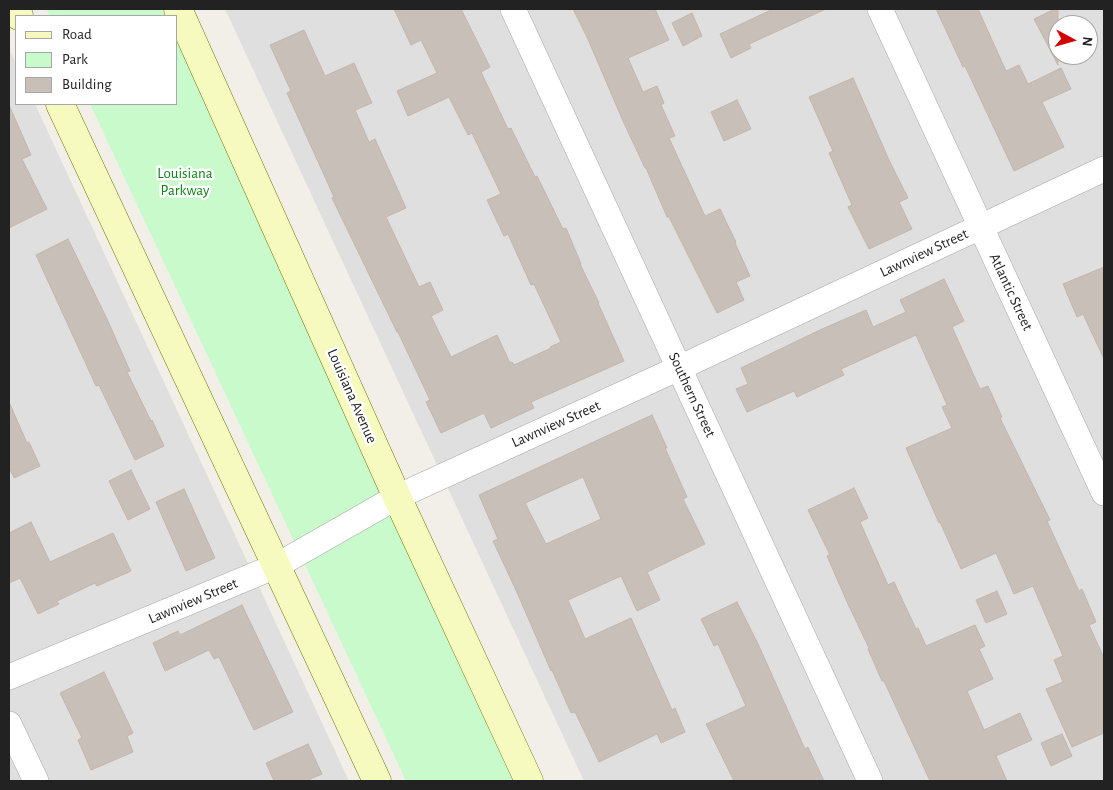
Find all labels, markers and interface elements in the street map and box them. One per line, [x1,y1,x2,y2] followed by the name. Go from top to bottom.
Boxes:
[15,15,178,105] legend
[1048,15,1098,65] north arrow
[62,27,92,42] text: Road
[1079,36,1094,47] text: N
[62,52,88,67] text: Park
[62,77,112,92] text: Building
[157,164,213,199] park label: Louisiana Parkway
[877,225,971,281] street label: Lawnview Street
[985,250,1037,334] street label: Atlantic Street
[323,346,381,446] street label: Louisiana Avenue
[664,350,720,440] street label: Southern Street
[509,396,603,452] street label: Lawnview Street
[146,574,240,628] street label: Lawnview Street

